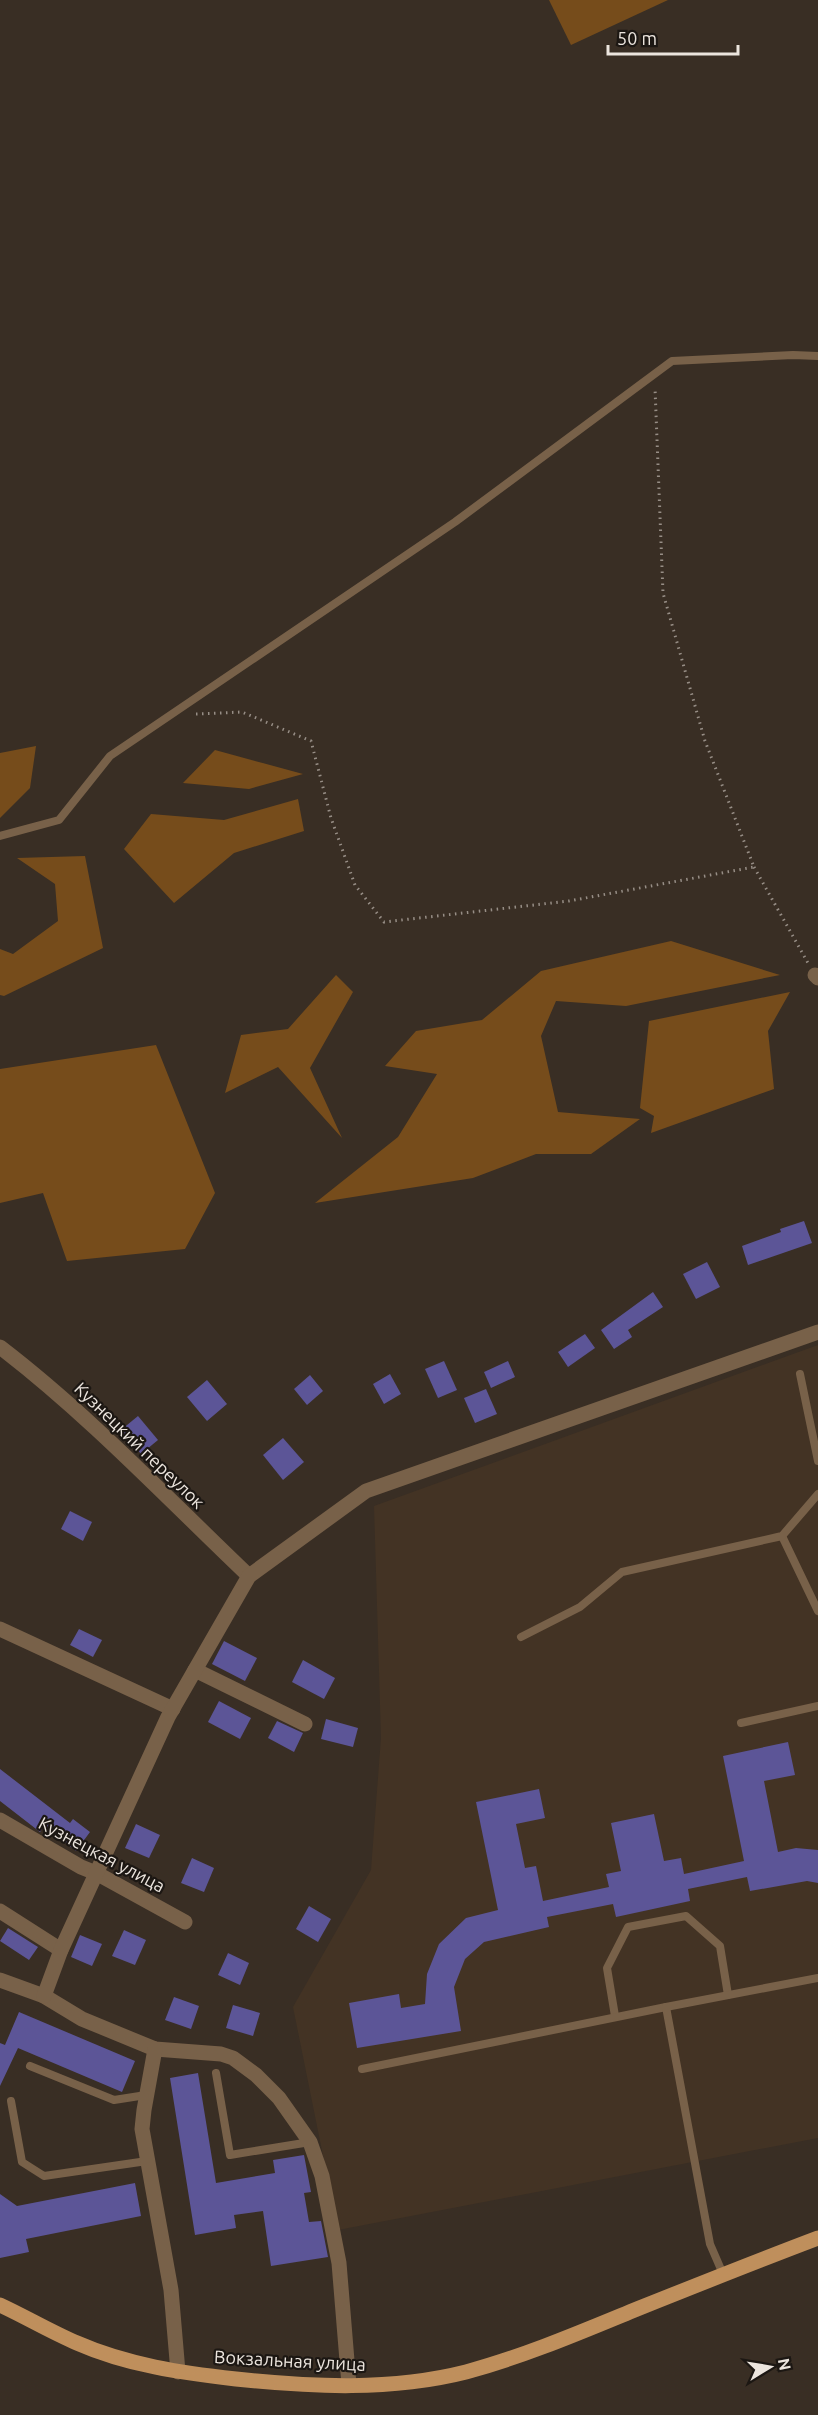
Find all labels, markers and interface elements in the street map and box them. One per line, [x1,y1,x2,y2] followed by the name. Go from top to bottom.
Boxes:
[608,18,738,56] scale bar
[617,28,657,48] text: 50 m
[71,1378,209,1512] street label: Кузнецкий переулок
[35,1812,169,1896] street label: Кузнецкая улица
[740,2337,800,2397] north arrow
[214,2346,366,2374] street label: Вокзальная улица
[775,2357,795,2372] text: N

